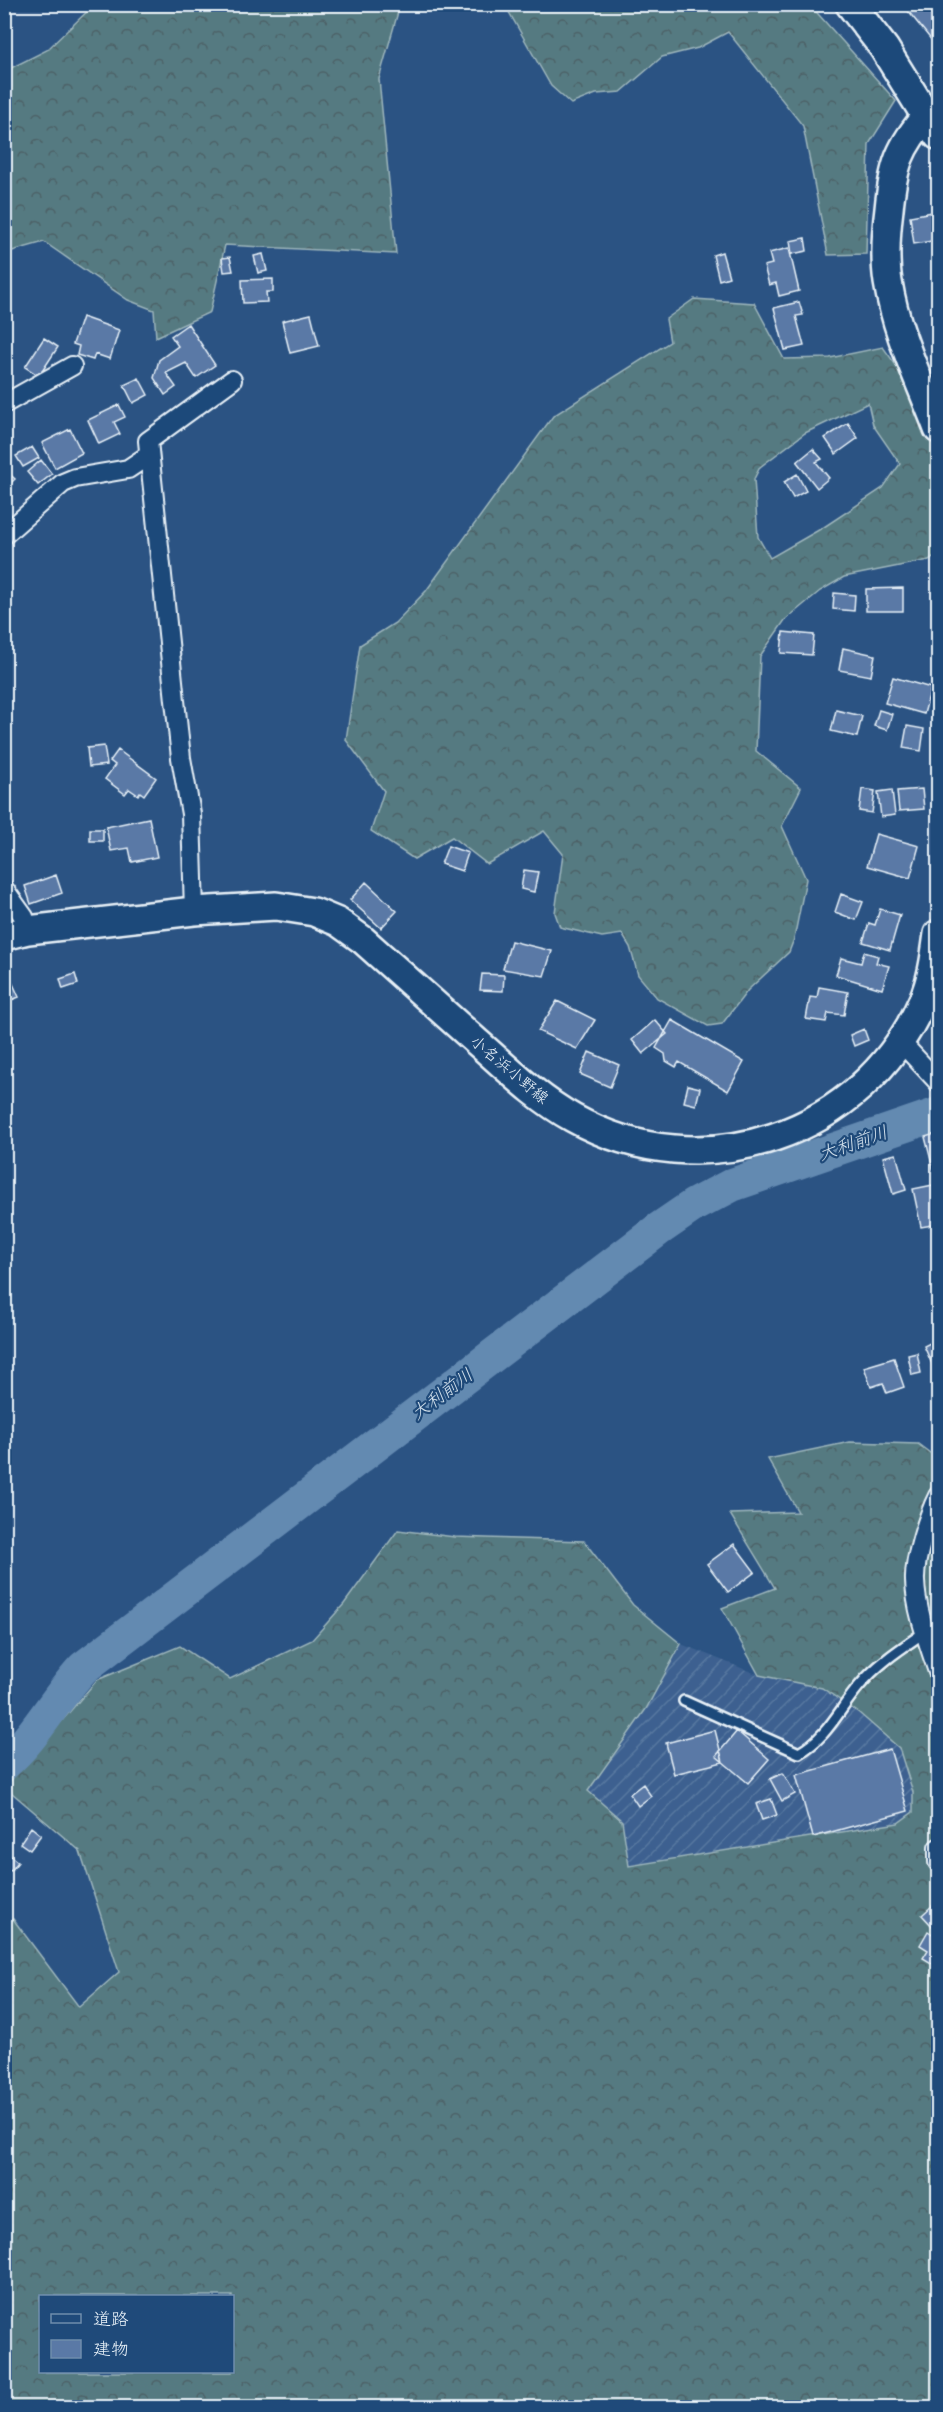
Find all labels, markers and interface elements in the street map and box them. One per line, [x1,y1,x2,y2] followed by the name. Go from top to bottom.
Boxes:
[466,1028,555,1108] street label: 小名浜小野線
[814,1117,891,1166] water label: 大利前川
[404,1360,478,1425] water label: 大利前川
[39,2295,234,2373] legend
[93,2304,129,2331] text: 道路
[93,2334,129,2361] text: 建物

